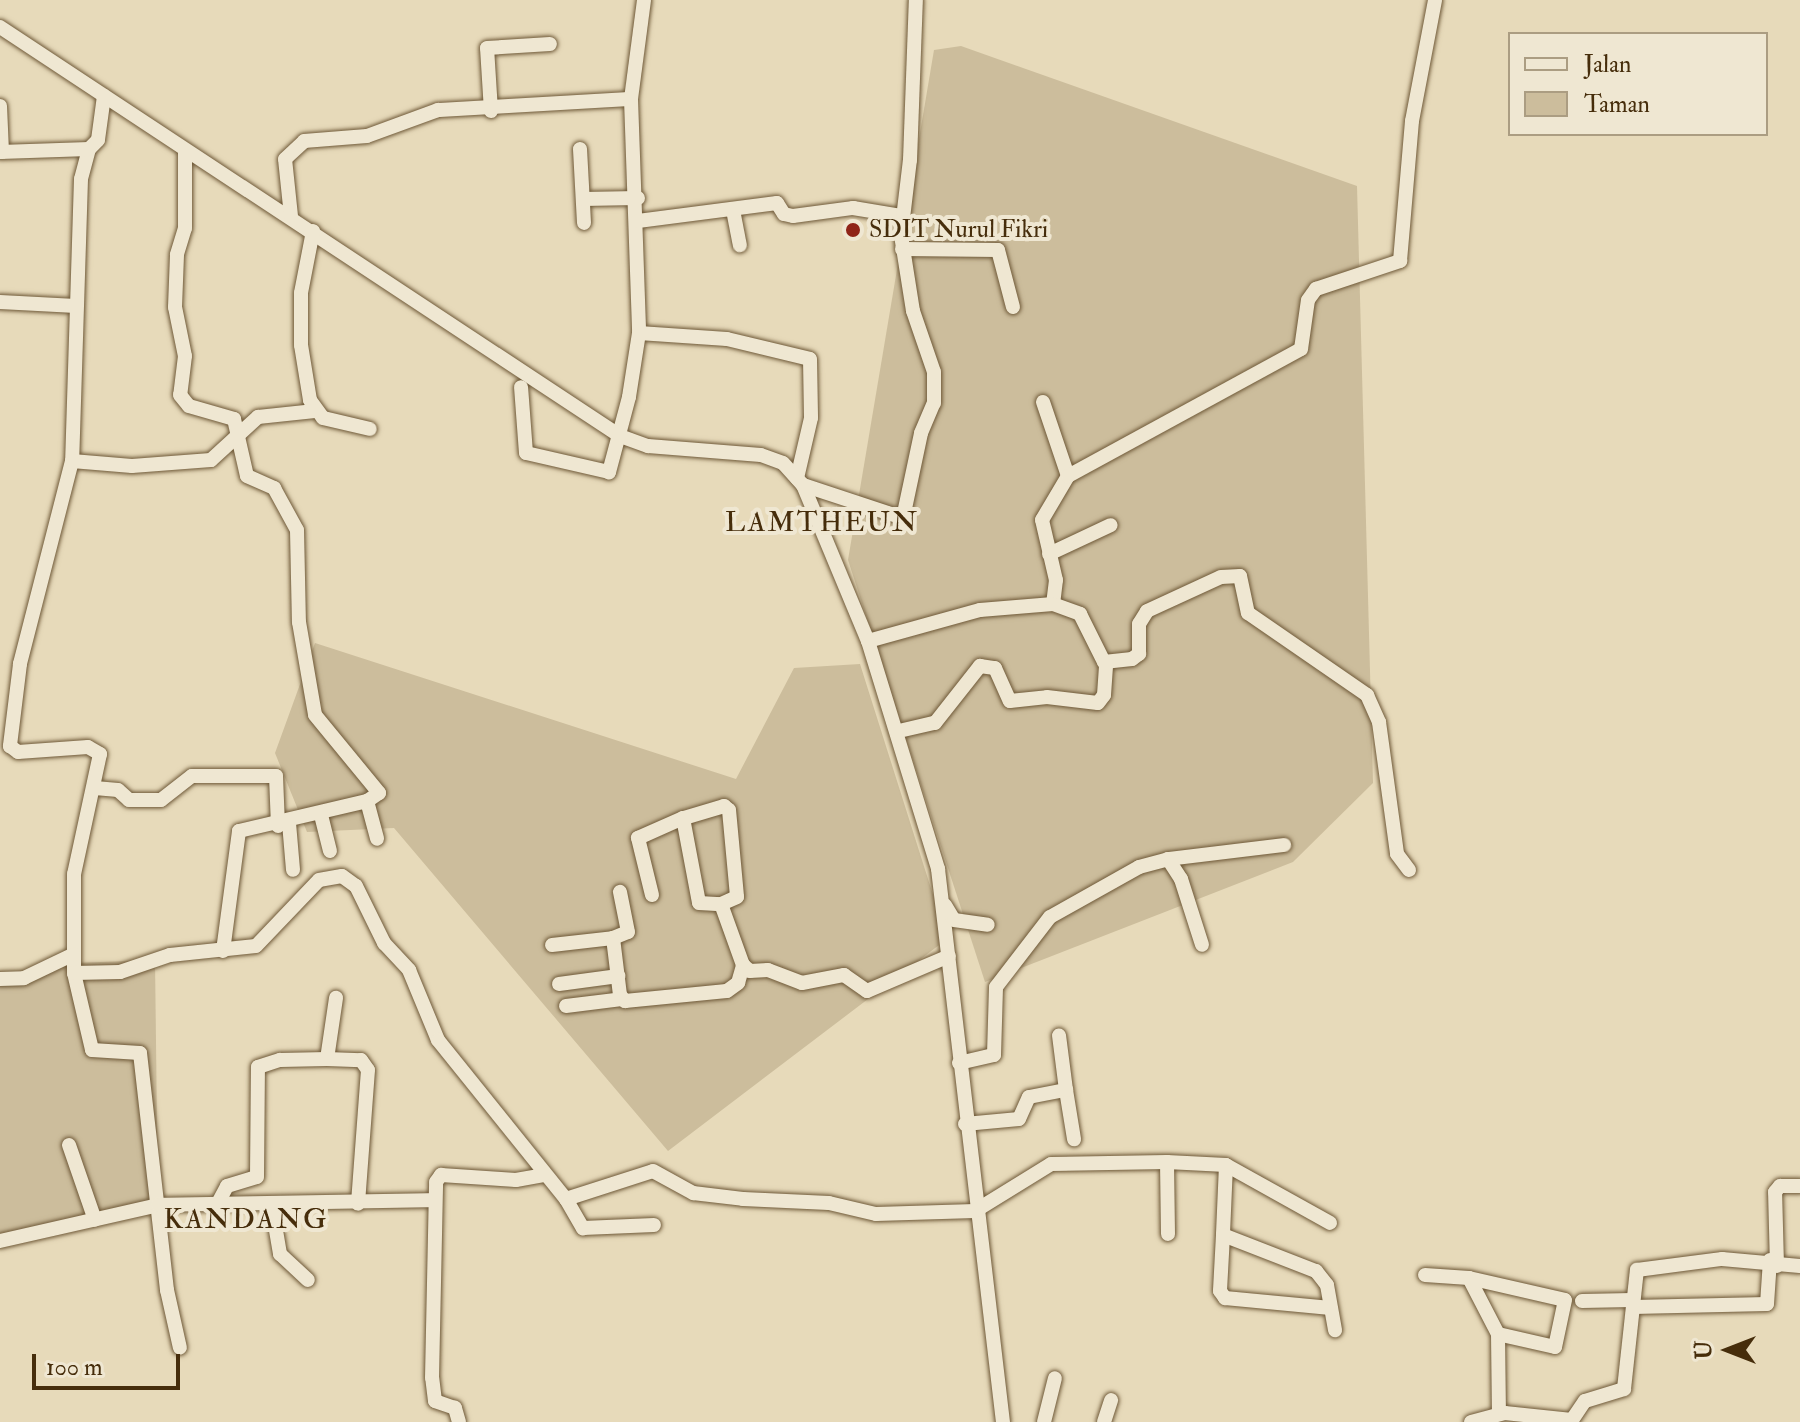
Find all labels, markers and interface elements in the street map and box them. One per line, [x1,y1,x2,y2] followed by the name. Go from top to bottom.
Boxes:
[1508,32,1768,136] legend
[1584,49,1631,80] text: Jalan
[1584,89,1650,120] text: Taman
[869,216,1048,244] place label: SDIT Nurul Fikri
[844,221,862,239] marker: SDIT Nurul Fikri
[725,506,919,540] district label: LAMTHEUN
[164,1203,328,1237] district label: KANDANG
[1688,1310,1768,1390] north arrow
[36,1338,184,1388] scale bar
[1690,1341,1718,1359] text: U
[46,1352,103,1383] text: 100 m

